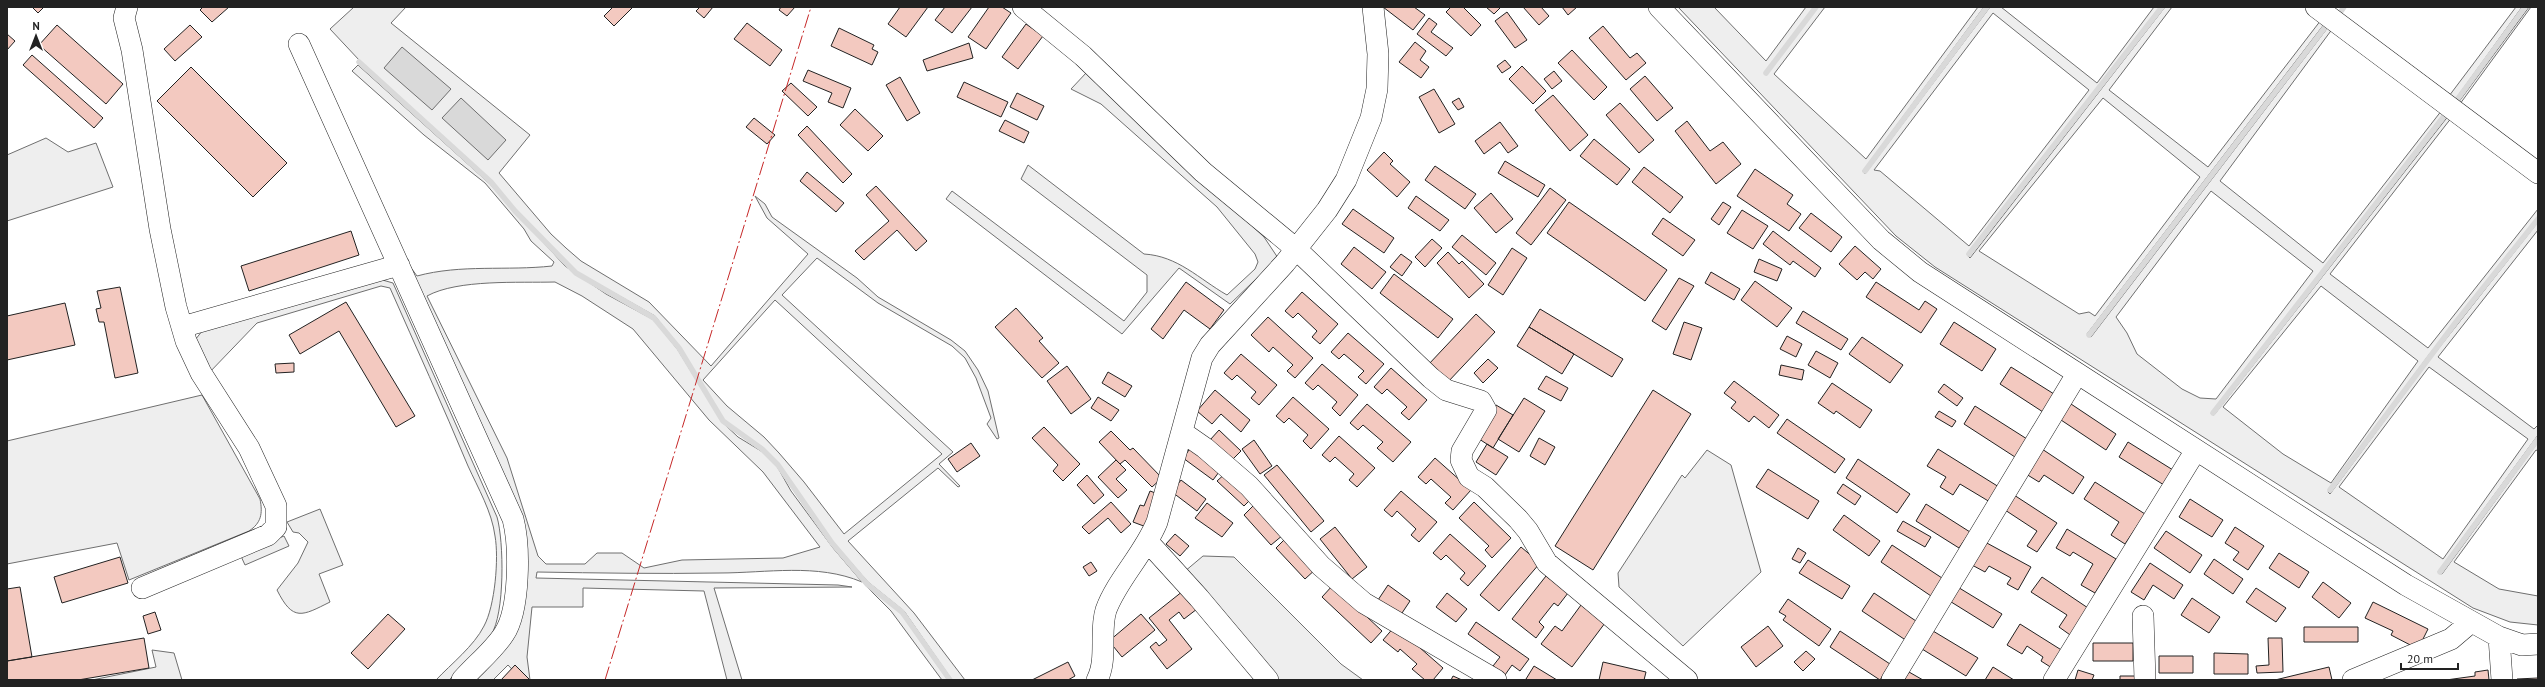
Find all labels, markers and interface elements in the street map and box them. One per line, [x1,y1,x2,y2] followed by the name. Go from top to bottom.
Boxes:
[16,16,56,56] north arrow
[32,19,40,33] text: N
[2401,645,2458,671] scale bar
[2407,651,2433,666] text: 20 m

